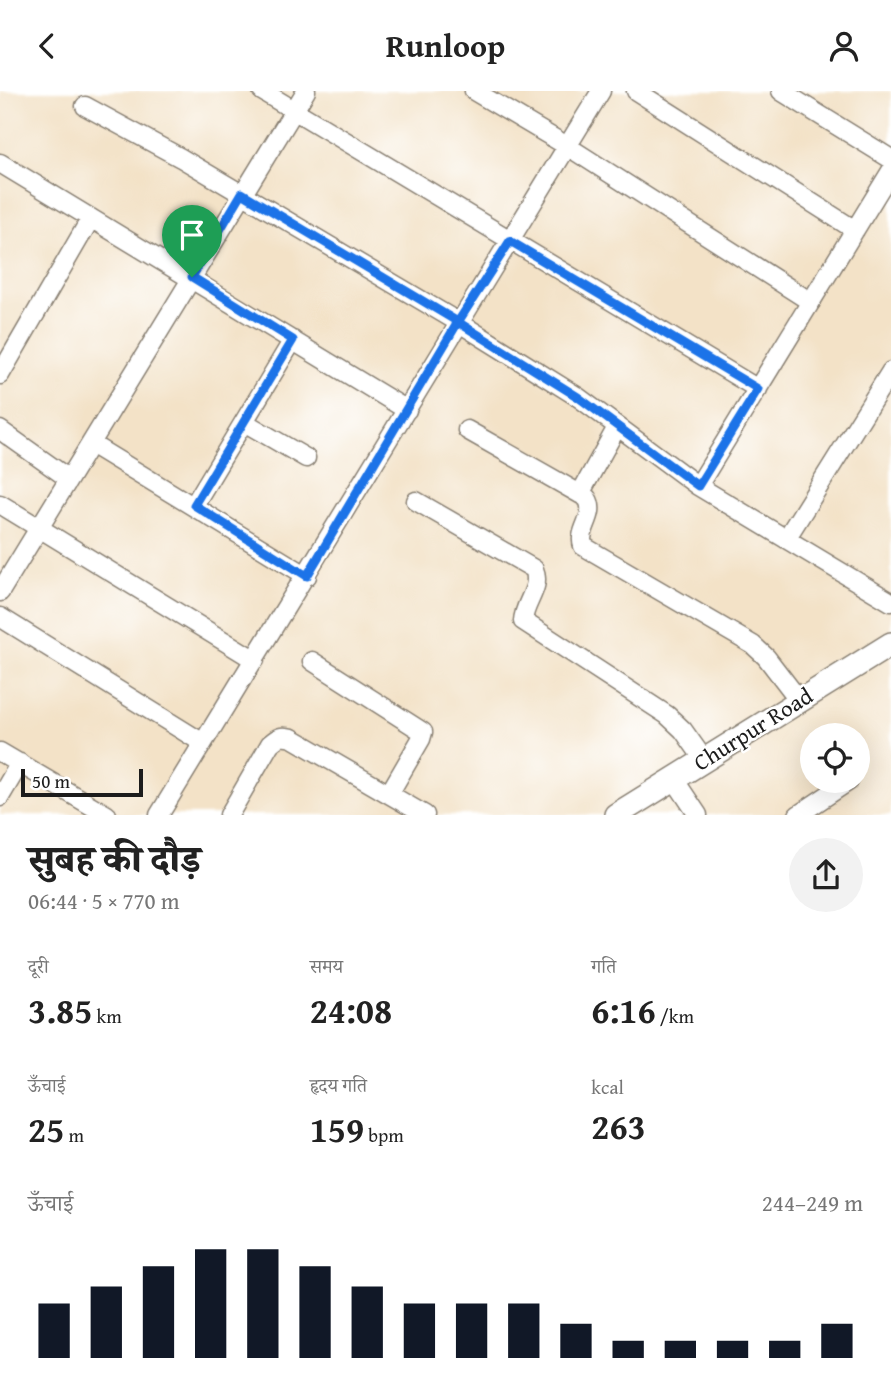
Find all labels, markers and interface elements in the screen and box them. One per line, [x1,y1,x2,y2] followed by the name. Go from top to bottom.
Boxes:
[386,22,505,69] text: Runloop
[28,27,66,65] icon: back
[825,27,863,65] icon: person
[162,205,222,277] pin
[173,216,211,254] icon: arrive
[687,678,819,778] street label: Churpur Road
[800,723,870,793] map controls
[800,723,870,793] button: locate
[21,766,144,798] scale bar
[32,767,70,795] text: 50 m
[28,830,201,886] text: सुबह की दौड़
[789,838,863,912] button: share
[28,884,180,917] text: 06:44 · 5 × 770 m
[28,952,49,980] text: दूरी
[310,952,343,980] text: समय
[591,952,616,980] text: गति
[28,985,92,1036] text: 3.85
[310,985,392,1036] text: 24:08
[591,985,656,1036] text: 6:16
[92,1002,122,1030] text: km
[656,1002,694,1030] text: /km
[28,1071,65,1099] text: ऊँचाई
[310,1071,367,1099] text: हृदय गति
[591,1073,624,1101] text: kcal
[591,1101,646,1152] text: 263
[28,1104,64,1155] text: 25
[310,1104,364,1155] text: 159
[64,1121,84,1149] text: m
[364,1121,404,1149] text: bpm
[28,1186,73,1219] text: ऊँचाई
[762,1186,863,1219] text: 244–249 m

